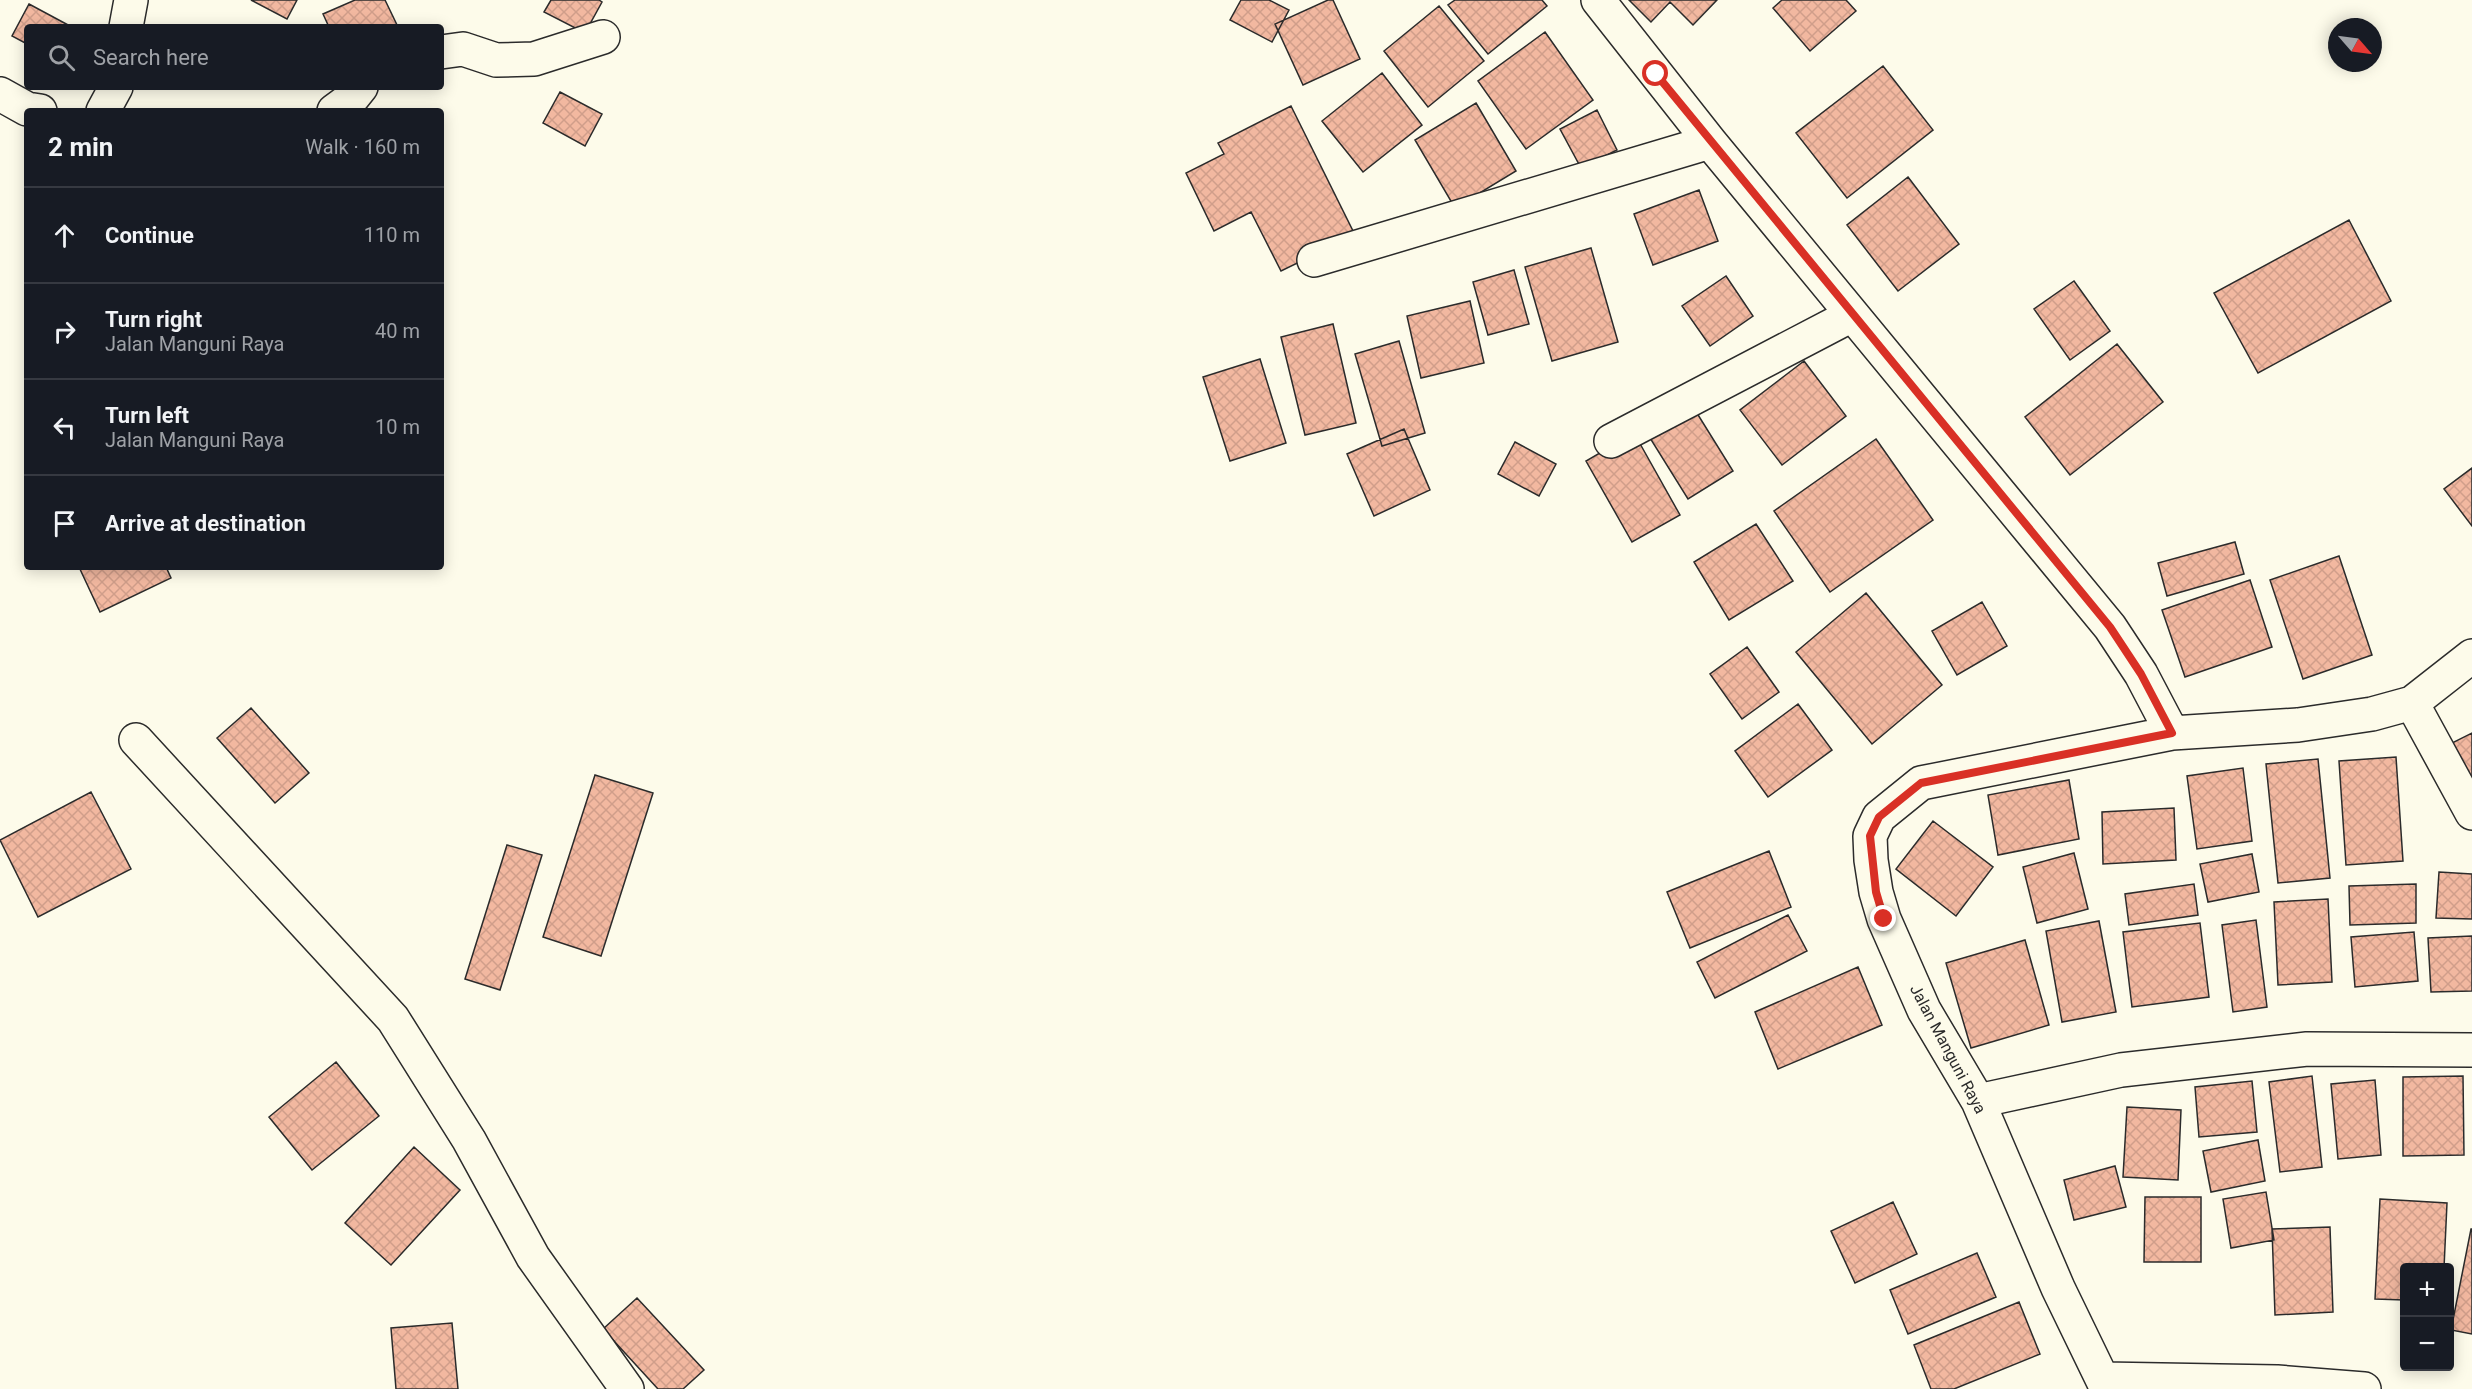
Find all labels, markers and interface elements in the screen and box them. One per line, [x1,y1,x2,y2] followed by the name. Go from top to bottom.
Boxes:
[2328,18,2382,72] north arrow
[24,24,444,90] search box
[45,41,78,74] icon: search
[93,45,209,70] text: Search here
[1642,60,1668,86] route start
[48,132,113,162] text: 2 min
[305,135,420,159] text: Walk · 160 m
[48,219,81,252] icon: ahead
[105,223,194,248] text: Continue
[364,223,420,247] text: 110 m
[105,307,202,332] text: Turn right
[48,315,81,348] icon: right
[375,319,420,343] text: 40 m
[105,332,284,356] text: Jalan Manguni Raya
[105,403,189,428] text: Turn left
[48,411,81,444] icon: left
[375,415,420,439] text: 10 m
[105,428,284,452] text: Jalan Manguni Raya
[48,507,81,540] icon: arrive
[105,511,306,536] text: Arrive at destination
[1870,905,1896,931] route end
[1906,981,1990,1117] street label: Jalan Manguni Raya
[2400,1263,2454,1371] map controls
[2400,1263,2454,1317] button: +
[2400,1317,2454,1371] button: −

